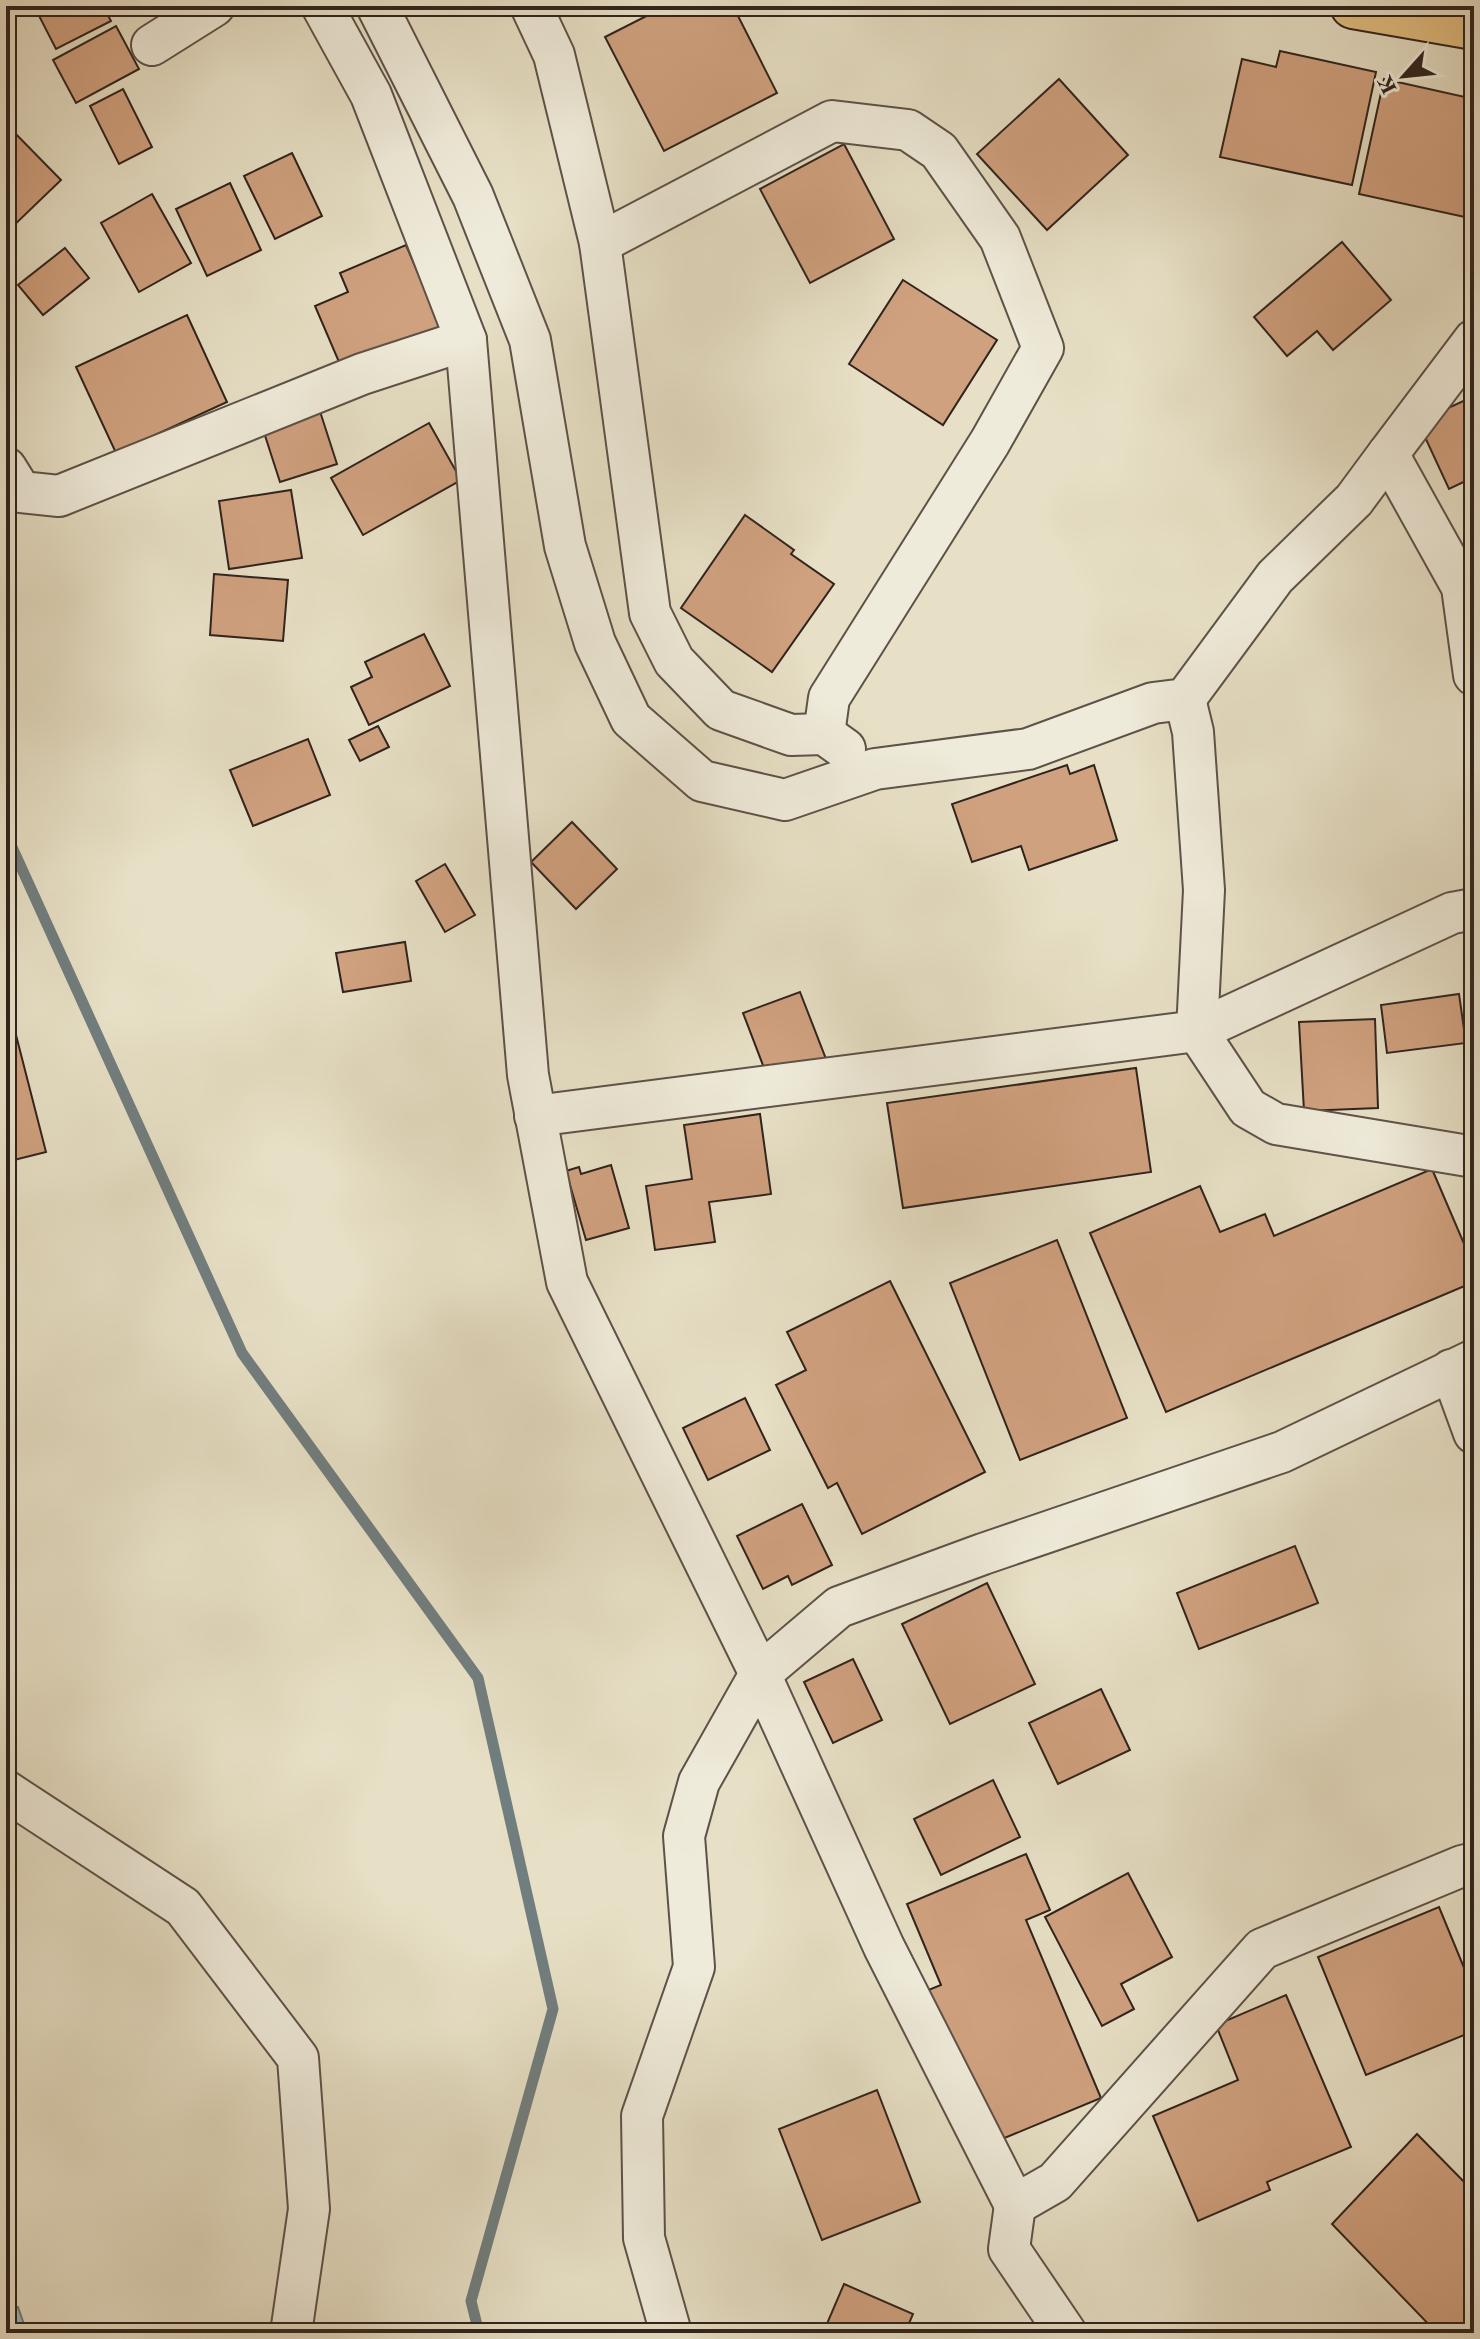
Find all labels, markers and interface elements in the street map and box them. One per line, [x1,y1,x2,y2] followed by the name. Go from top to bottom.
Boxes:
[1364,36,1444,116] north arrow
[1370,71,1403,99] text: K

